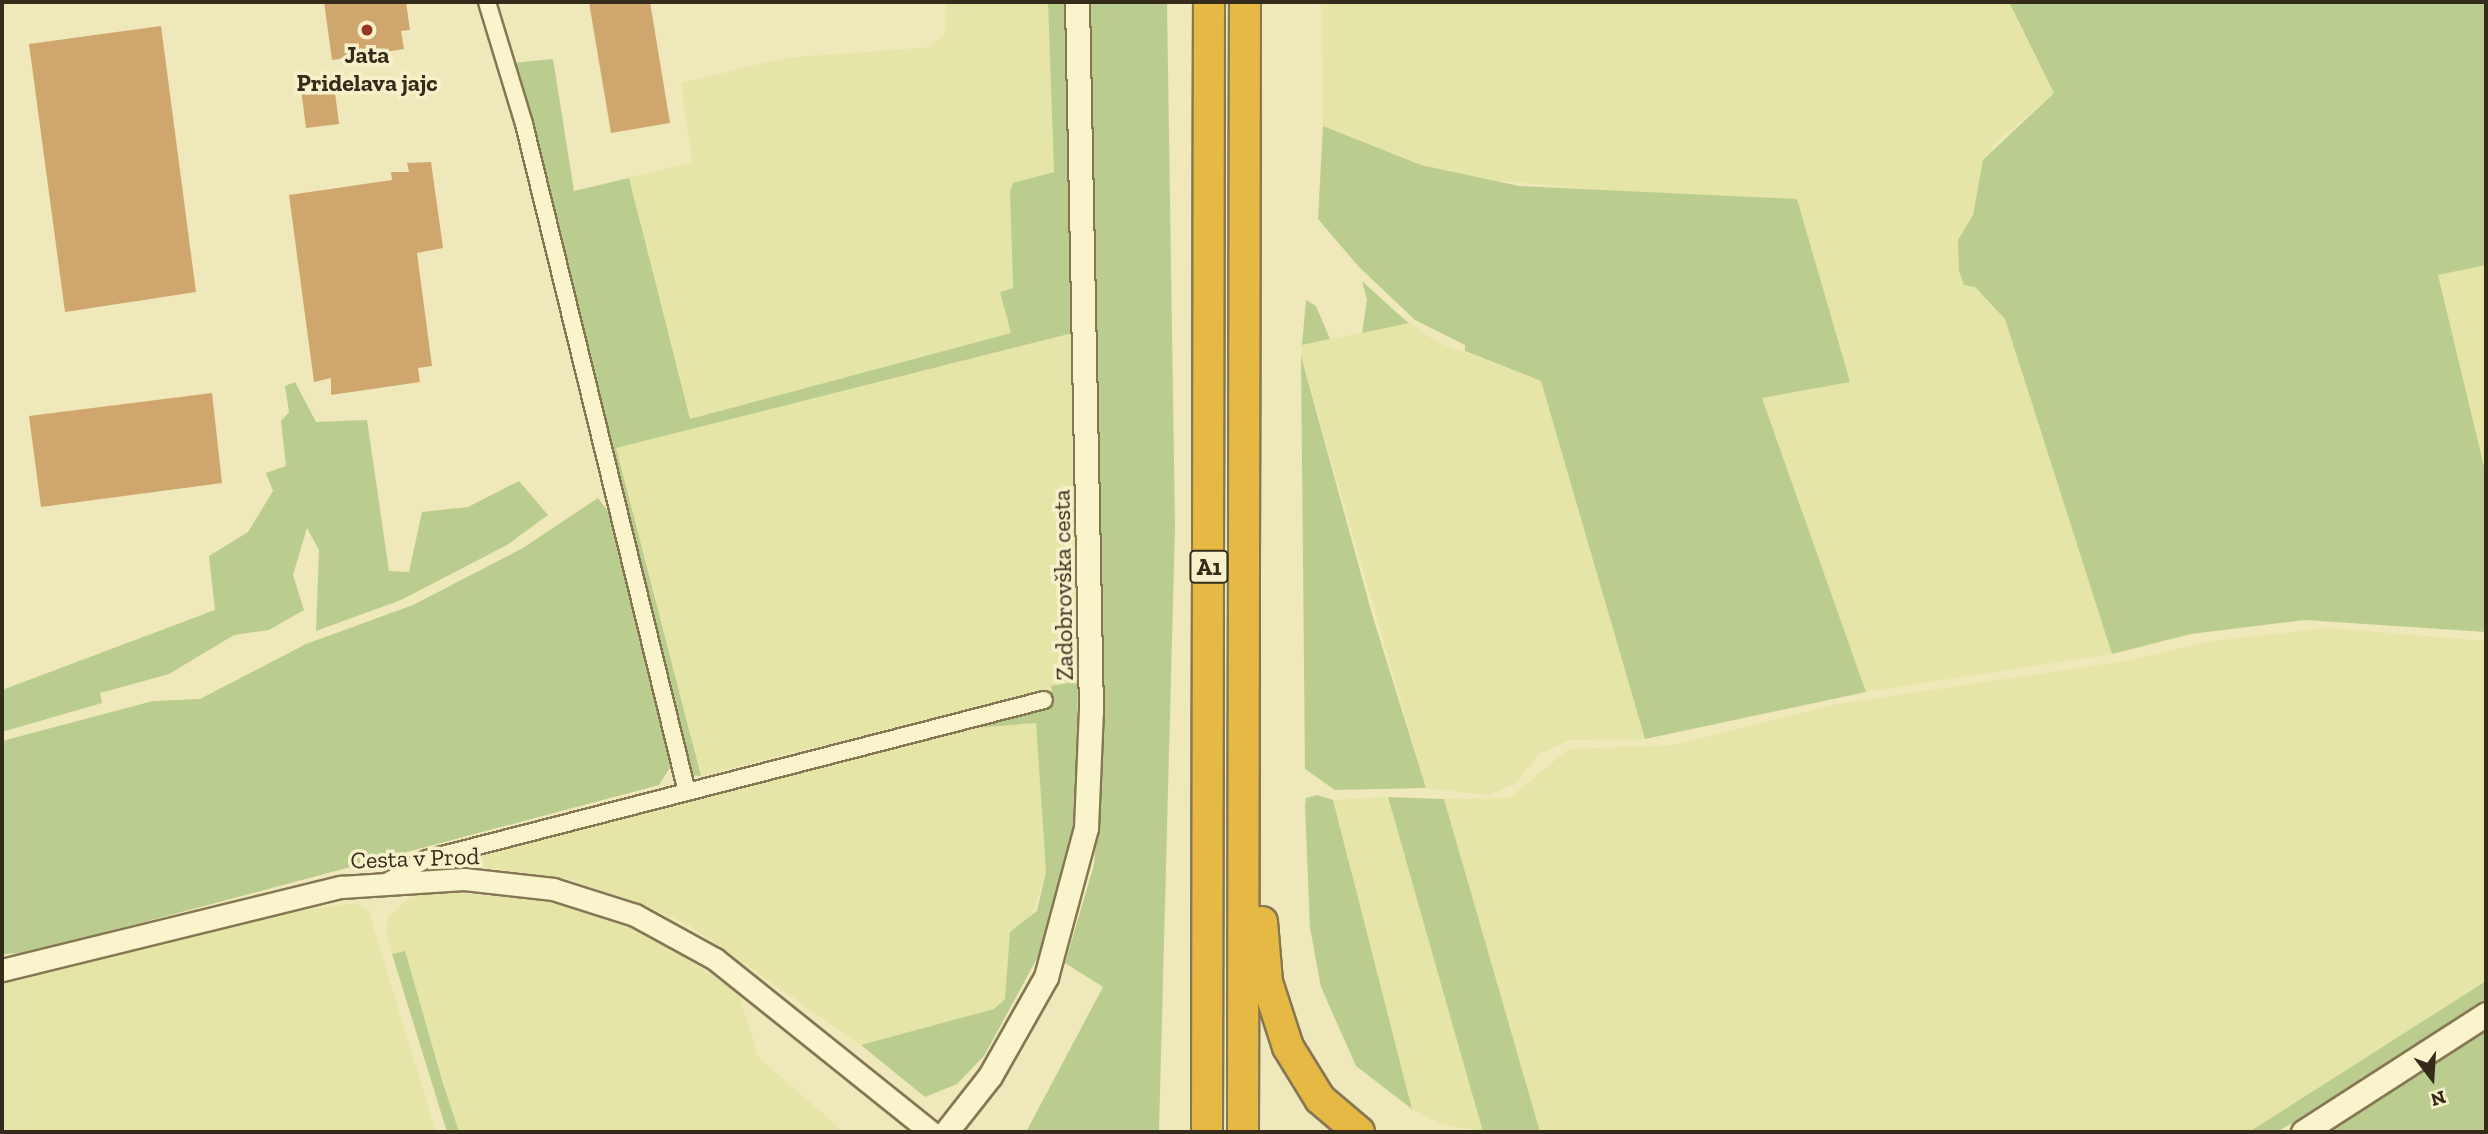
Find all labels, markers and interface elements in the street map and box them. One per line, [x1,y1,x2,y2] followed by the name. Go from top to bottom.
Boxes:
[359,22,375,38] marker: Jata Pridelava jajc
[296,41,438,97] place label: Jata Pridelava jajc
[1047,489,1079,681] street label: Zadobrovška cesta
[1188,548,1230,586] road number: A1
[349,841,481,875] street label: Cesta v Prod
[2397,1043,2467,1113] north arrow
[2428,1085,2449,1112] text: N

